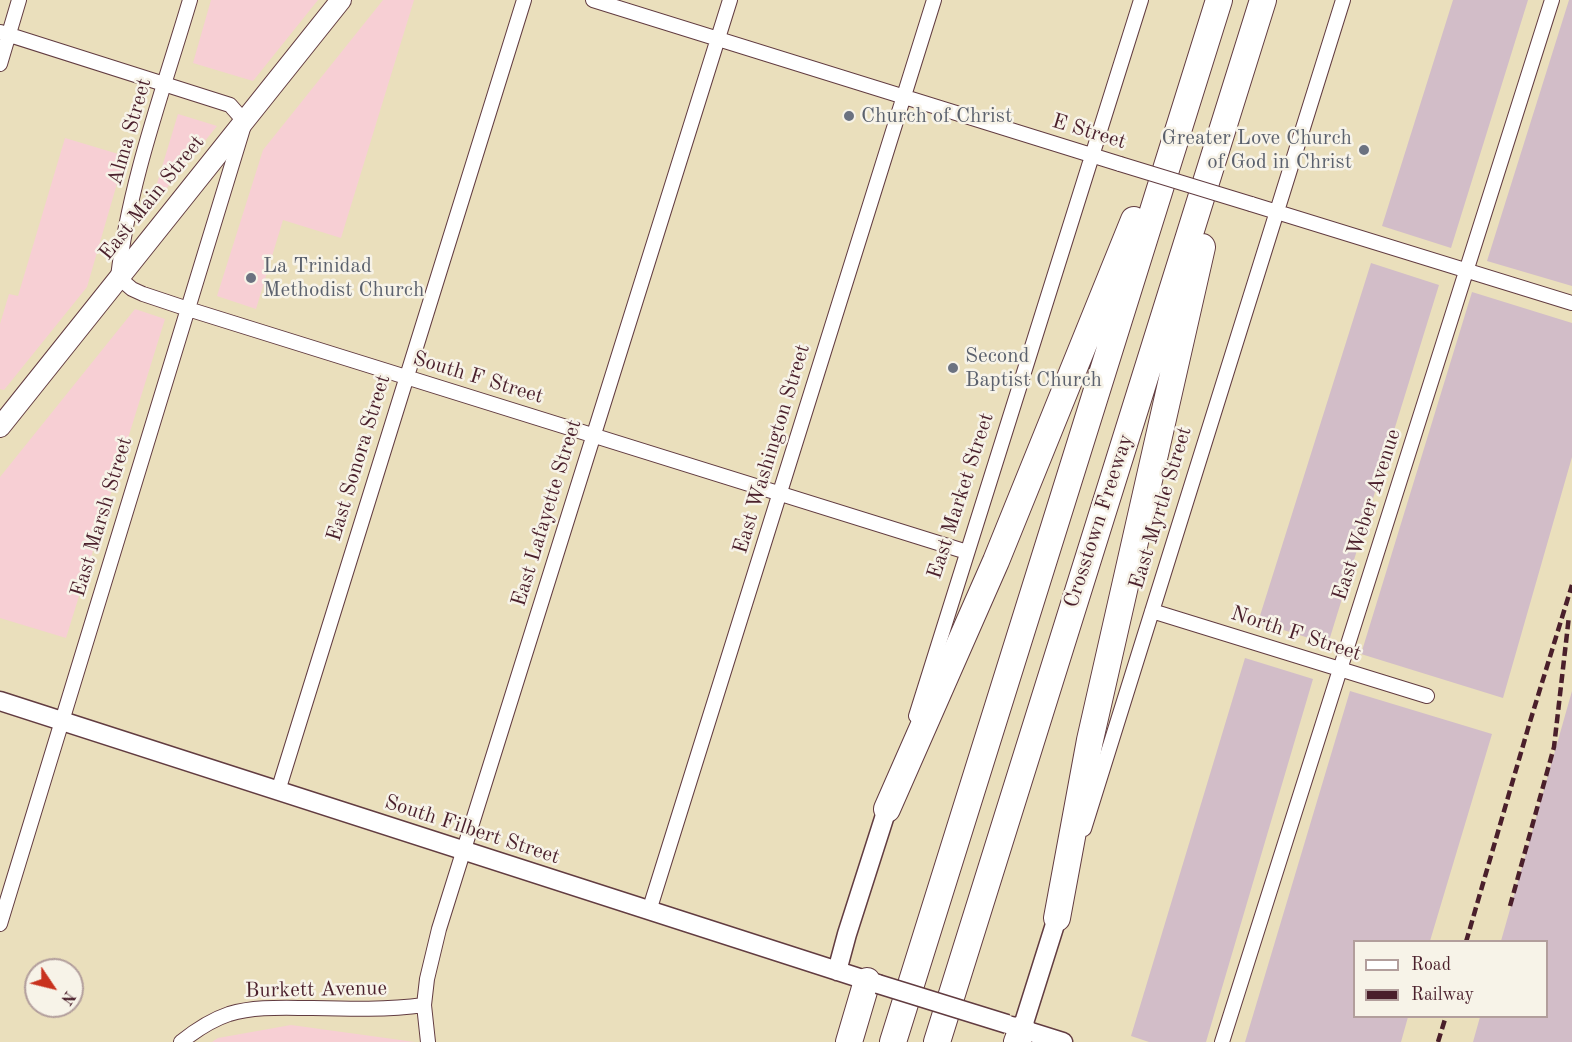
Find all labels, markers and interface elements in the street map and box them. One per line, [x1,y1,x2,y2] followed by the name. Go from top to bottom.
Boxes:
[103,76,157,188] street label: Alma Street
[861,103,1012,129] place label: Church of Christ
[842,109,856,123] marker: Church of Christ
[1049,109,1129,155] street label: E Street
[1162,125,1352,175] place label: Greater Love Church of God in Christ
[94,130,210,266] street label: East Main Street
[1357,143,1371,157] marker: Greater Love Church of God in Christ
[263,253,424,303] place label: La Trinidad Methodist Church
[244,271,258,285] marker: La Trinidad Methodist Church
[728,341,816,557] street label: East Washington Street
[965,343,1102,393] place label: Second Baptist Church
[410,346,546,410] street label: South F Street
[946,361,960,375] marker: Second Baptist Church
[322,372,396,544] street label: East Sonora Street
[922,410,1000,582] street label: East Market Street
[507,416,587,610] street label: East Lafayette Street
[1124,424,1198,592] street label: East Myrtle Street
[1327,426,1407,604] street label: East Weber Avenue
[1059,431,1139,611] street label: Crosstown Freeway
[66,434,138,600] street label: East Marsh Street
[1228,601,1364,667] street label: North F Street
[381,790,563,870] street label: South Filbert Street
[1353,940,1548,1018] legend
[1411,956,1451,974] text: Road
[24,958,84,1018] north arrow
[245,976,387,1004] street label: Burkett Avenue
[1411,986,1474,1004] text: Railway
[57,988,77,1007] text: N

